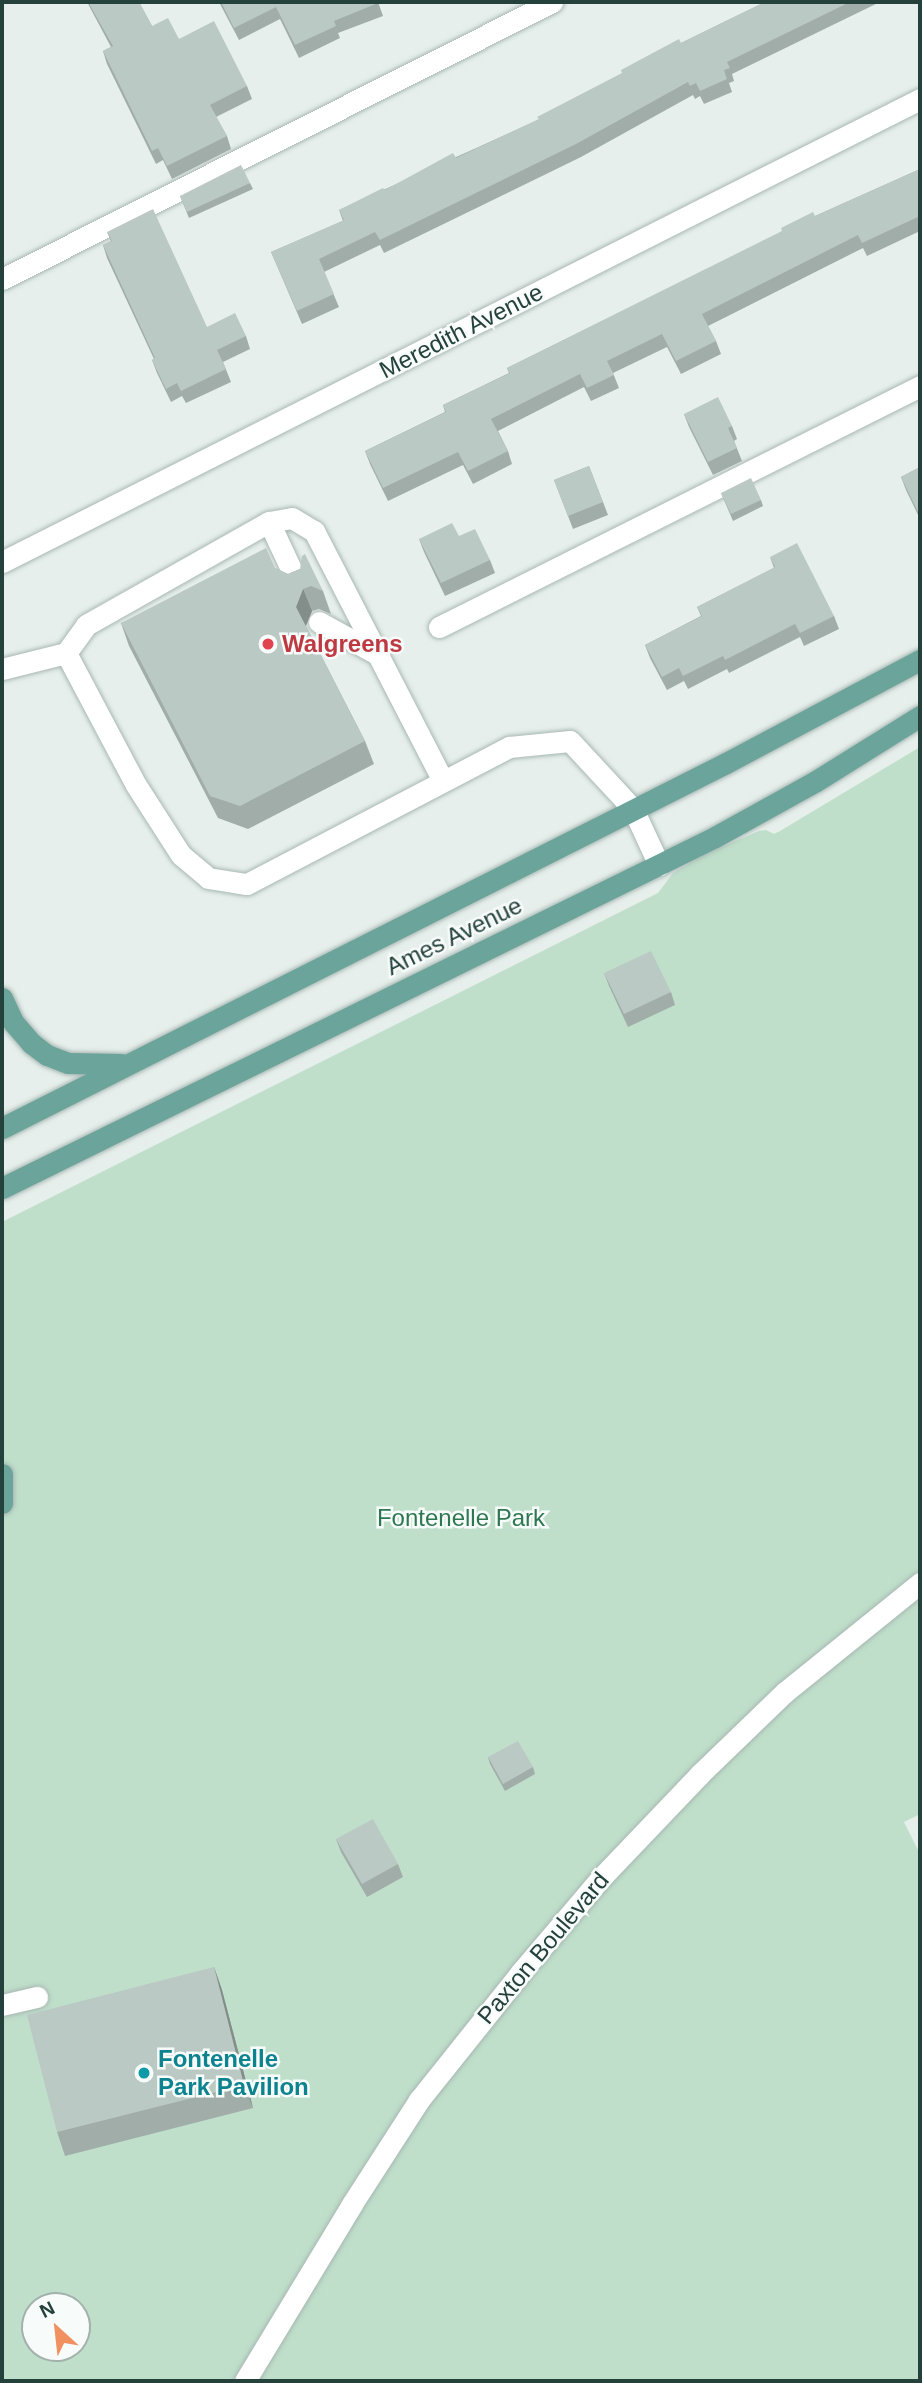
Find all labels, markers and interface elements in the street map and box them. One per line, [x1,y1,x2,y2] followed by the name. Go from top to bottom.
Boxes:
[374,277,548,385] street label: Meredith Avenue
[282,630,402,658] place label: Walgreens
[260,636,276,652] marker: Walgreens
[381,890,527,982] street label: Ames Avenue
[377,1504,545,1532] park label: Fontenelle Park
[471,1866,615,2030] street label: Paxton Boulevard
[158,2045,309,2101] place label: Fontenelle Park Pavilion
[136,2065,152,2081] marker: Fontenelle Park Pavilion
[21,2292,91,2362] north arrow
[36,2297,58,2322] text: N

